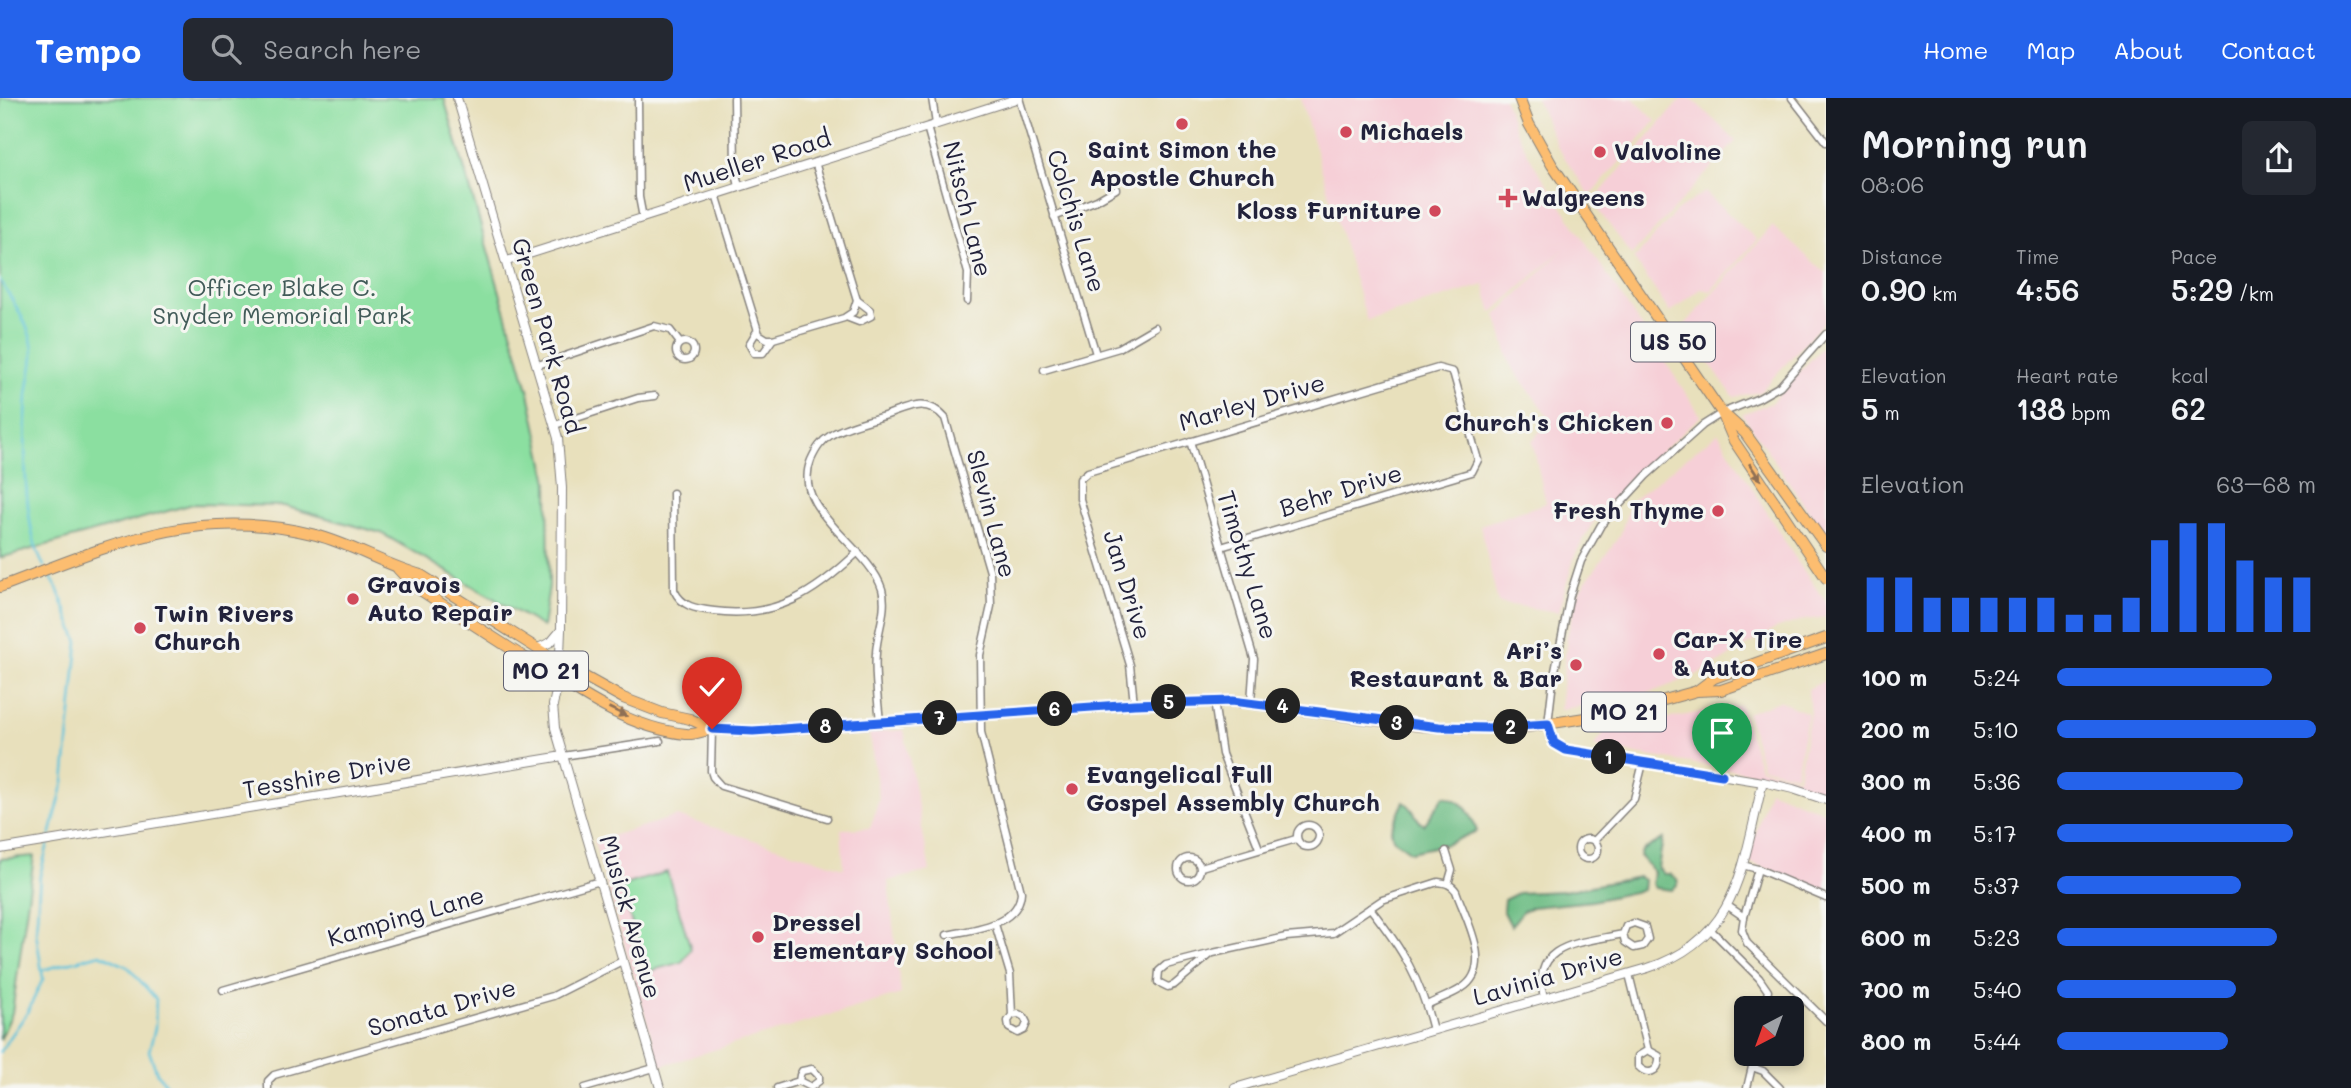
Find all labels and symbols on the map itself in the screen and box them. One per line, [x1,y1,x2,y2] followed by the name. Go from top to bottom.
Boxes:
[1360,115,1463,146] place label: Michaels
[1174,116,1190,132] marker: Saint Simon the Apostle Church
[679,121,834,198] street label: Mueller Road
[1338,124,1354,140] marker: Michaels
[1087,133,1277,192] place label: Saint Simon the Apostle Church
[1614,135,1721,166] place label: Valvoline
[937,138,1000,280] street label: Nitsch Lane
[1592,144,1608,160] marker: Valvoline
[1041,146,1114,296] street label: Colchis Lane
[1522,181,1645,212] place label: Walgreens
[1500,190,1516,206] marker: Walgreens
[1237,194,1421,225] place label: Kloss Furniture
[1427,203,1443,219] marker: Kloss Furniture
[506,234,591,437] street label: Green Park Road
[153,271,411,330] park label: Officer Blake C. Snyder Memorial Park
[1631,322,1715,362] road number: US 50
[1175,366,1328,437] street label: Marley Drive
[1444,406,1653,437] place label: Church's Chicken
[1659,415,1675,431] marker: Church's Chicken
[961,446,1024,581] street label: Slevin Lane
[1276,456,1406,523] street label: Behr Drive
[1748,463,1762,481] one-way arrow
[1211,486,1286,643] street label: Timothy Lane
[1553,494,1704,525] place label: Fresh Thyme
[1710,503,1726,519] marker: Fresh Thyme
[1097,526,1160,643] street label: Jan Drive
[367,568,513,627] place label: Gravois Auto Repair
[345,591,361,607] marker: Gravois Auto Repair
[154,597,294,656] place label: Twin Rivers Church
[132,620,148,636] marker: Twin Rivers Church
[1673,623,1802,682] place label: Car-X Tire & Auto
[1350,634,1562,693] place label: Ari’s Restaurant & Bar
[1651,646,1667,662] marker: Car-X Tire & Auto
[504,652,588,691] road number: MO 21
[682,657,742,729] pin
[1568,657,1584,673] marker: Ari’s Restaurant & Bar
[1152,684,1186,720] pin: 5
[1266,688,1300,724] pin: 4
[1038,692,1072,726] pin: 6
[1582,692,1666,732] road number: MO 21
[922,700,958,736] pin: 7
[1692,703,1752,775] pin
[1380,706,1414,740] pin: 3
[607,707,628,718] one-way arrow
[808,708,844,744] pin: 8
[1494,710,1528,744] pin: 2
[1592,740,1626,774] pin: 1
[240,744,413,805] street label: Tesshire Drive
[1086,758,1380,817] place label: Evangelical Full Gospel Assembly Church
[1064,781,1080,797] marker: Evangelical Full Gospel Assembly Church
[593,831,670,1002] street label: Musick Avenue
[324,878,487,953] street label: Kamping Lane
[772,906,994,965] place label: Dressel Elementary School
[750,929,766,945] marker: Dressel Elementary School
[1469,939,1626,1012] street label: Lavinia Drive
[364,971,519,1042] street label: Sonata Drive
[1734,996,1804,1066] north arrow

